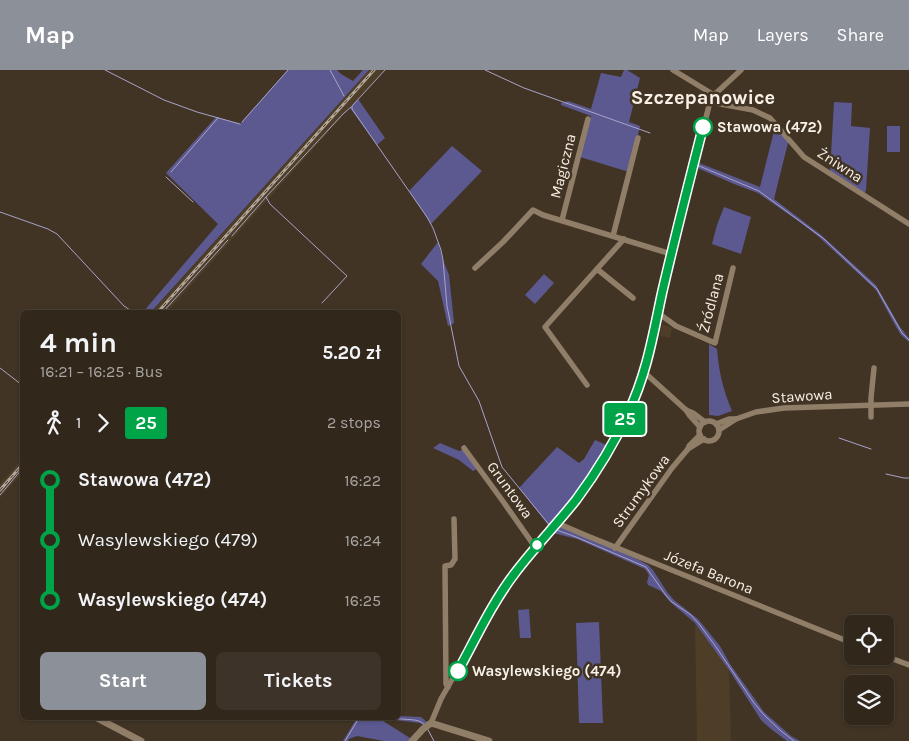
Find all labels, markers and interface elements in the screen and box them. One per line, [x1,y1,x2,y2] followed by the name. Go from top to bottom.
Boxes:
[25,21,75,49] text: Map
[693,24,729,46] text: Map
[757,24,809,46] text: Layers
[837,24,884,46] text: Share
[631,86,775,109] district label: Szczepanowice
[693,117,713,137] marker: Stawowa (472)
[717,118,823,136] place label: Stawowa (472)
[546,132,580,200] street label: Magiczna
[814,144,866,186] street label: Żniwna
[694,271,728,335] street label: Źródlana
[40,326,117,359] text: 4 min
[322,342,381,364] text: 5.20 zł
[40,362,163,381] text: 16:21 – 16:25 · Bus
[771,385,833,407] street label: Stawowa
[602,403,648,435] line badge: 25
[614,408,636,430] text: 25
[40,409,68,437] icon: walk
[89,409,117,437] icon: forward
[135,412,157,434] text: 25
[76,413,81,432] text: 1
[327,413,381,432] text: 2 stops
[608,451,674,531] street label: Strumykowa
[483,458,537,522] street label: Gruntowa
[78,469,212,491] text: Stawowa (472)
[344,471,381,490] text: 16:22
[78,529,258,551] text: Wasylewskiego (479)
[345,531,381,550] text: 16:24
[530,538,544,552] unlabelled marker
[662,546,756,598] street label: Józefa Barona
[78,589,267,611] text: Wasylewskiego (474)
[345,591,381,610] text: 16:25
[844,615,894,725] map controls
[844,615,894,665] button: locate
[40,652,206,710] button: Start
[216,652,381,710] button: Tickets
[448,661,468,681] marker: Wasylewskiego (474)
[472,662,621,680] place label: Wasylewskiego (474)
[844,675,894,725] button: layers

